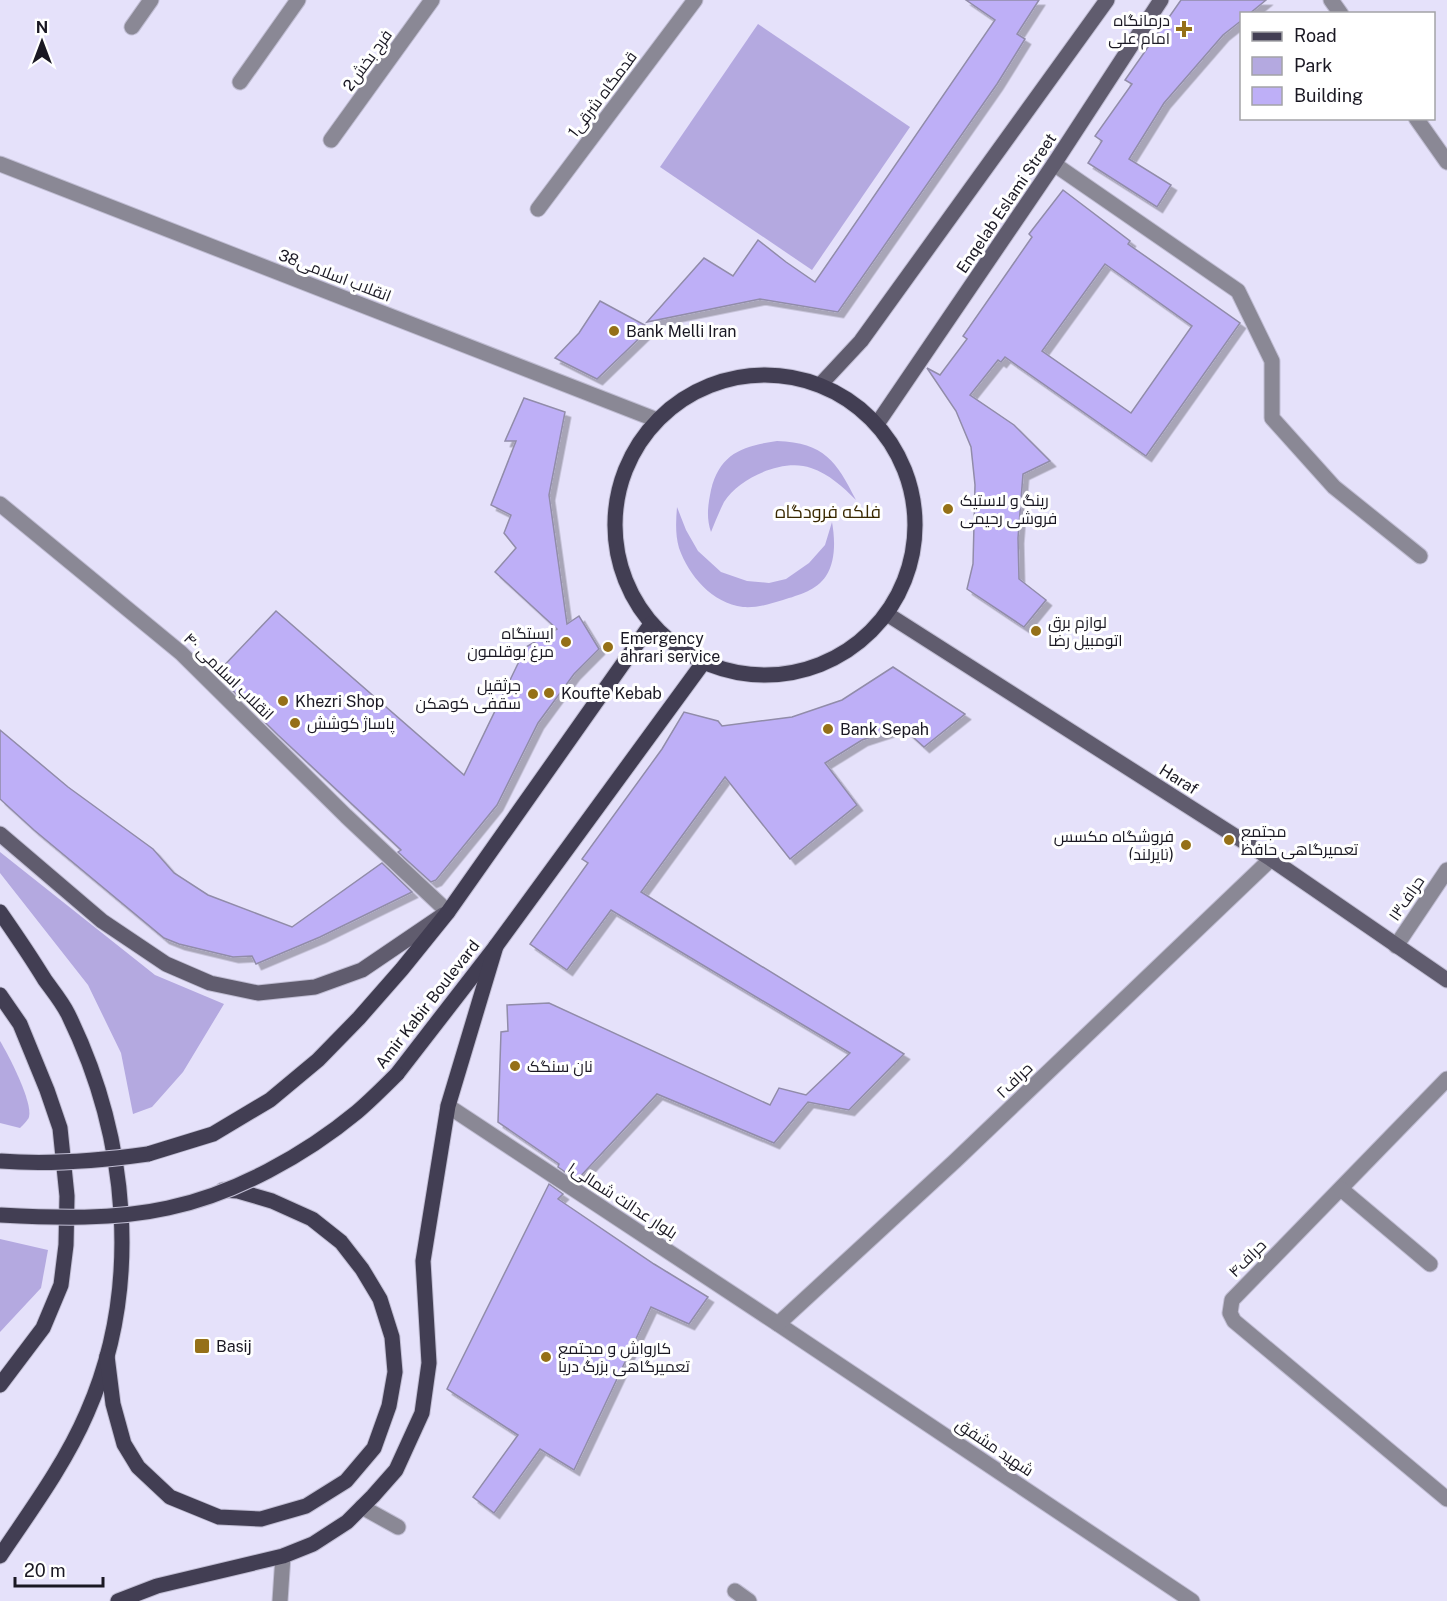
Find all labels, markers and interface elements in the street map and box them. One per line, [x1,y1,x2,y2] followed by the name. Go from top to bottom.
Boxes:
[1108,11,1170,50] place label: درمانگاه امام علی
[12,12,72,72] north arrow
[1240,12,1435,120] legend
[36,18,48,37] text: N
[1175,20,1193,38] marker: درمانگاه امام علی
[1294,25,1337,46] text: Road
[339,26,398,96] street label: 2فرح بخش
[564,48,642,142] street label: 1قدمگاه شرقی
[1294,55,1332,76] text: Park
[1294,85,1363,106] text: Building
[953,130,1060,277] street label: Enqelab Eslami Street
[275,245,394,307] street label: 38انقلاب اسلامی
[626,322,737,341] place label: Bank Melli Iran
[607,324,621,338] marker: Bank Melli Iran
[960,491,1057,529] place label: رینگ و لاستیک فروشی رحیمی
[775,501,881,523] district label: فلکه فرودگاه
[941,502,955,516] marker: رینگ و لاستیک فروشی رحیمی
[1048,613,1123,651] place label: لوازم برق اتومبیل رضا
[467,624,554,663] place label: ایستگاه مرغ بوقلمون
[1029,624,1043,638] marker: لوازم برق اتومبیل رضا
[179,629,277,725] street label: انقلاب اسلامی ۴۰
[620,629,720,666] place label: Emergency ahrari service
[559,635,573,649] marker: ایستگاه مرغ بوقلمون
[601,640,615,654] marker: Emergency ahrari service
[416,676,521,714] place label: جرثقیل سقفی کوهکن
[561,684,662,703] place label: Koufte Kebab
[542,686,556,700] marker: Koufte Kebab
[526,687,540,701] marker: جرثقیل سقفی کوهکن
[295,692,384,711] place label: Khezri Shop
[276,694,290,708] marker: Khezri Shop
[307,714,395,735] place label: پاساژ کوشش
[288,716,302,730] marker: پاساژ کوشش
[840,720,929,739] place label: Bank Sepah
[821,722,835,736] marker: Bank Sepah
[1156,760,1202,799] street label: Haraf
[1241,822,1359,860] place label: مجتمع تعمیرگاهی حافظ
[1054,827,1174,864] place label: فروشگاه مکسس (تایرلند)
[1222,833,1236,847] marker: مجتمع تعمیرگاهی حافظ
[1179,838,1193,852] marker: فروشگاه مکسس (تایرلند)
[1384,872,1428,924] street label: حراف۱۳
[371,936,483,1072] street label: Amir Kabir Boulevard
[527,1057,593,1077] place label: نان سنگک
[508,1059,522,1073] marker: نان سنگک
[992,1059,1036,1102] street label: حراف۲
[564,1158,681,1244] street label: بلوار عدالت شمالی۱
[1225,1236,1270,1281] street label: حراف۴
[193,1337,211,1355] marker: Basij
[216,1337,252,1356] place label: Basij
[558,1339,690,1377] place label: کارواش و مجتمع تعمیرگاهی بزرگ دریا
[539,1350,553,1364] marker: کارواش و مجتمع تعمیرگاهی بزرگ دریا
[952,1415,1037,1481] street label: شهید مشفق
[15,1550,104,1588] scale bar
[24,1560,66,1581] text: 20 m

